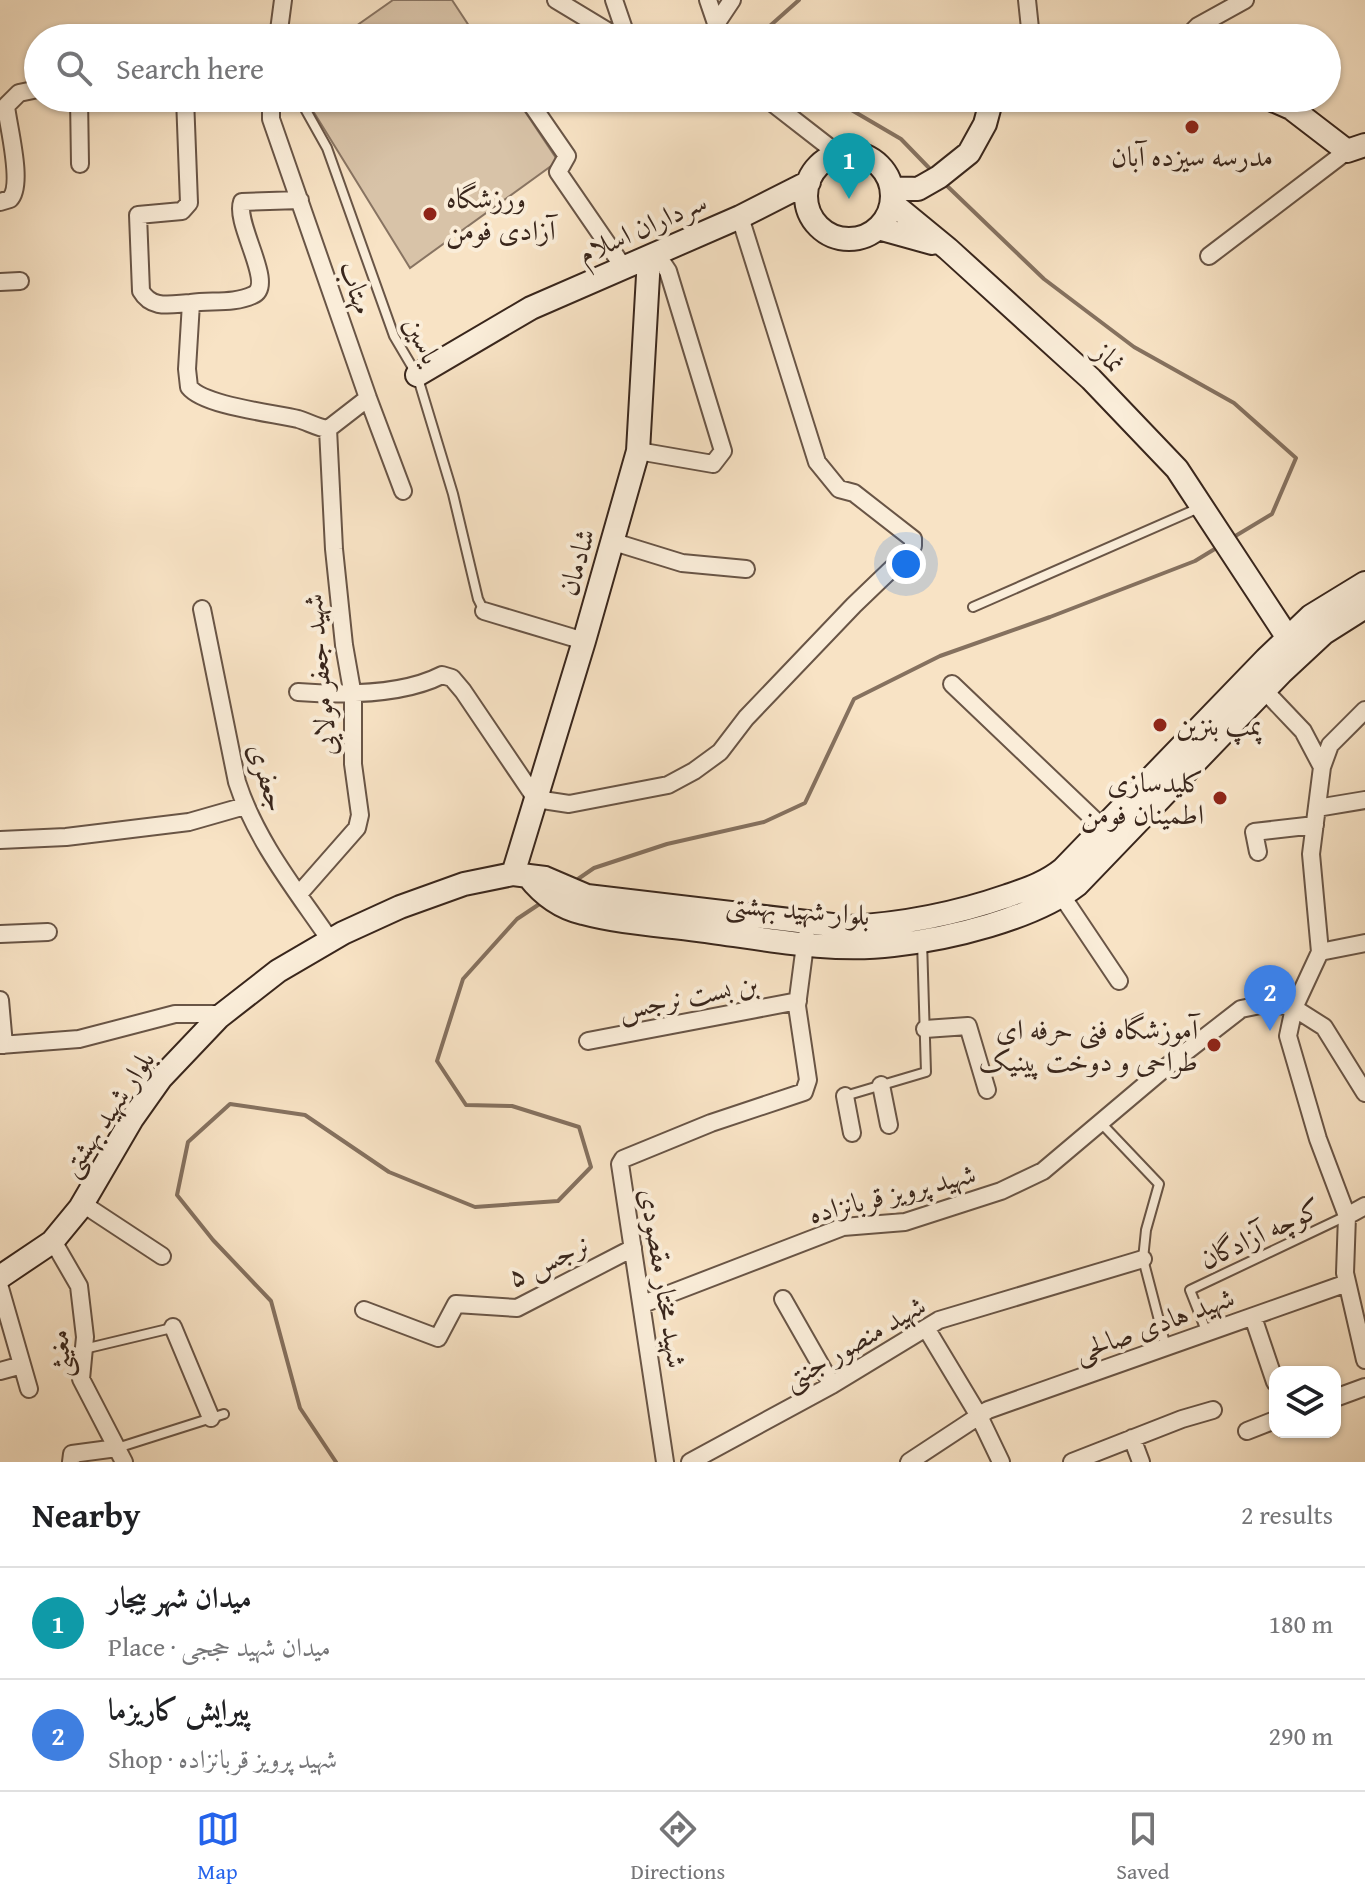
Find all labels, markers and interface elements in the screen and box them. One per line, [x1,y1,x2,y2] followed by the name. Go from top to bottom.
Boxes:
[24,24,1341,112] search box
[52,46,96,90] icon: search
[116,46,264,90] text: Search here
[1183,118,1201,136] marker: مدرسه سیزده آبان
[823,133,875,199] pin: 1
[1111,135,1273,176] place label: مدرسه سیزده آبان
[446,177,558,250] place label: ورزشگاه آزادی فومن
[571,180,715,278] street label: سرداران اسلام
[421,205,439,223] marker: ورزشگاه آزادی فومن
[329,255,386,319] street label: مهتاب
[394,309,453,372] street label: یاسین
[1083,329,1135,382] street label: نماز
[546,523,605,600] street label: شادمان
[886,544,926,584] your location
[291,592,346,758] street label: شهید جعفر مولایی
[1176,704,1263,746] place label: پمپ بنزین
[1151,716,1169,734] marker: پمپ بنزین
[239,737,298,816] street label: جعفری
[1081,761,1204,834] place label: کلیدسازی اطمینان فومن
[1211,789,1229,807] marker: کلیدسازی اطمینان فومن
[724,882,872,936] street label: بلوار شهید بهشتی
[614,962,761,1029] street label: بن بست نرجس
[1244,965,1296,1031] pin: 2
[978,1008,1201,1081] place label: آموزشگاه فنی حرفه ای طراحی و دوخت پینیک
[1205,1036,1223,1054] marker: آموزشگاه فنی حرفه ای طراحی و دوخت پینیک
[49,1041,165,1185] street label: بلوار شهید بهشتی
[804,1152,980,1233] street label: شهید پرویز قربانزاده
[630,1185,699,1371] street label: شهید مختار مقصودی
[1192,1186,1327,1279] street label: کوچه آزادگان
[500,1223,596,1296] street label: نرجس ۵
[1068,1276,1240,1372] street label: شهید هادی صالحی
[775,1284,933,1400] street label: شهید منصور جنتی
[37,1329,81,1379] street label: مغیثی
[1269,1366,1341,1438] map controls
[1269,1366,1341,1438] button: layers
[32,1490,141,1539] text: Nearby
[1241,1495,1333,1534] text: 2 results
[108,1575,252,1619] text: میدان شهر بیجار
[51,1604,65,1643] text: 1
[1268,1604,1333,1643] text: 180 m
[108,1627,331,1666] text: Place · میدان شهید حججی
[108,1687,249,1731] text: پیرایش کاریزما
[51,1716,65,1755] text: 2
[1268,1716,1333,1755] text: 290 m
[108,1739,337,1778] text: Shop · شهید پرویز قربانزاده
[196,1807,240,1887] tab: Map
[631,1807,725,1887] tab: Directions
[1116,1807,1169,1887] tab: Saved

